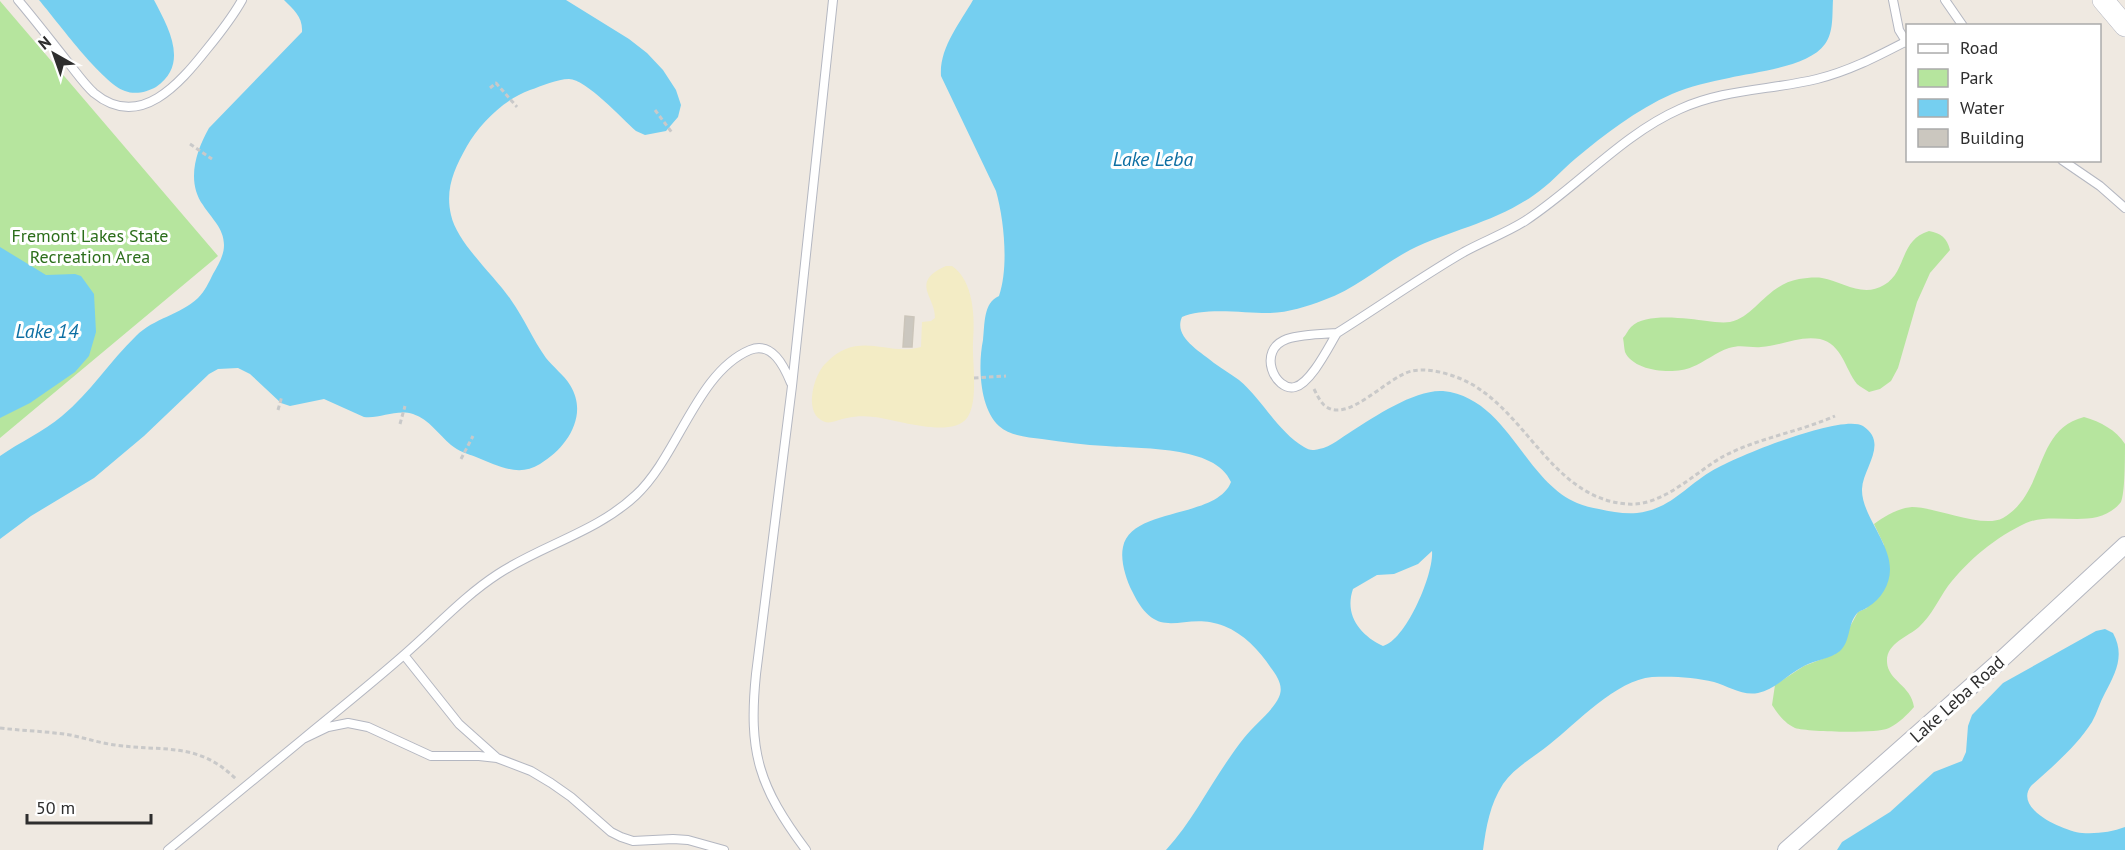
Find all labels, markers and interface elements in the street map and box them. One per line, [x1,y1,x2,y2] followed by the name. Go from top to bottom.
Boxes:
[24,24,84,84] north arrow
[1906,24,2101,162] legend
[34,31,55,54] text: N
[1960,36,1998,59] text: Road
[1960,66,1993,89] text: Park
[1960,96,2004,119] text: Water
[1960,126,2024,149] text: Building
[1113,146,1194,172] water label: Lake Leba
[11,224,169,268] park label: Fremont Lakes State Recreation Area
[16,318,79,344] water label: Lake 14
[1905,651,2009,747] street label: Lake Leba Road
[27,787,152,825] scale bar
[36,796,75,819] text: 50 m

